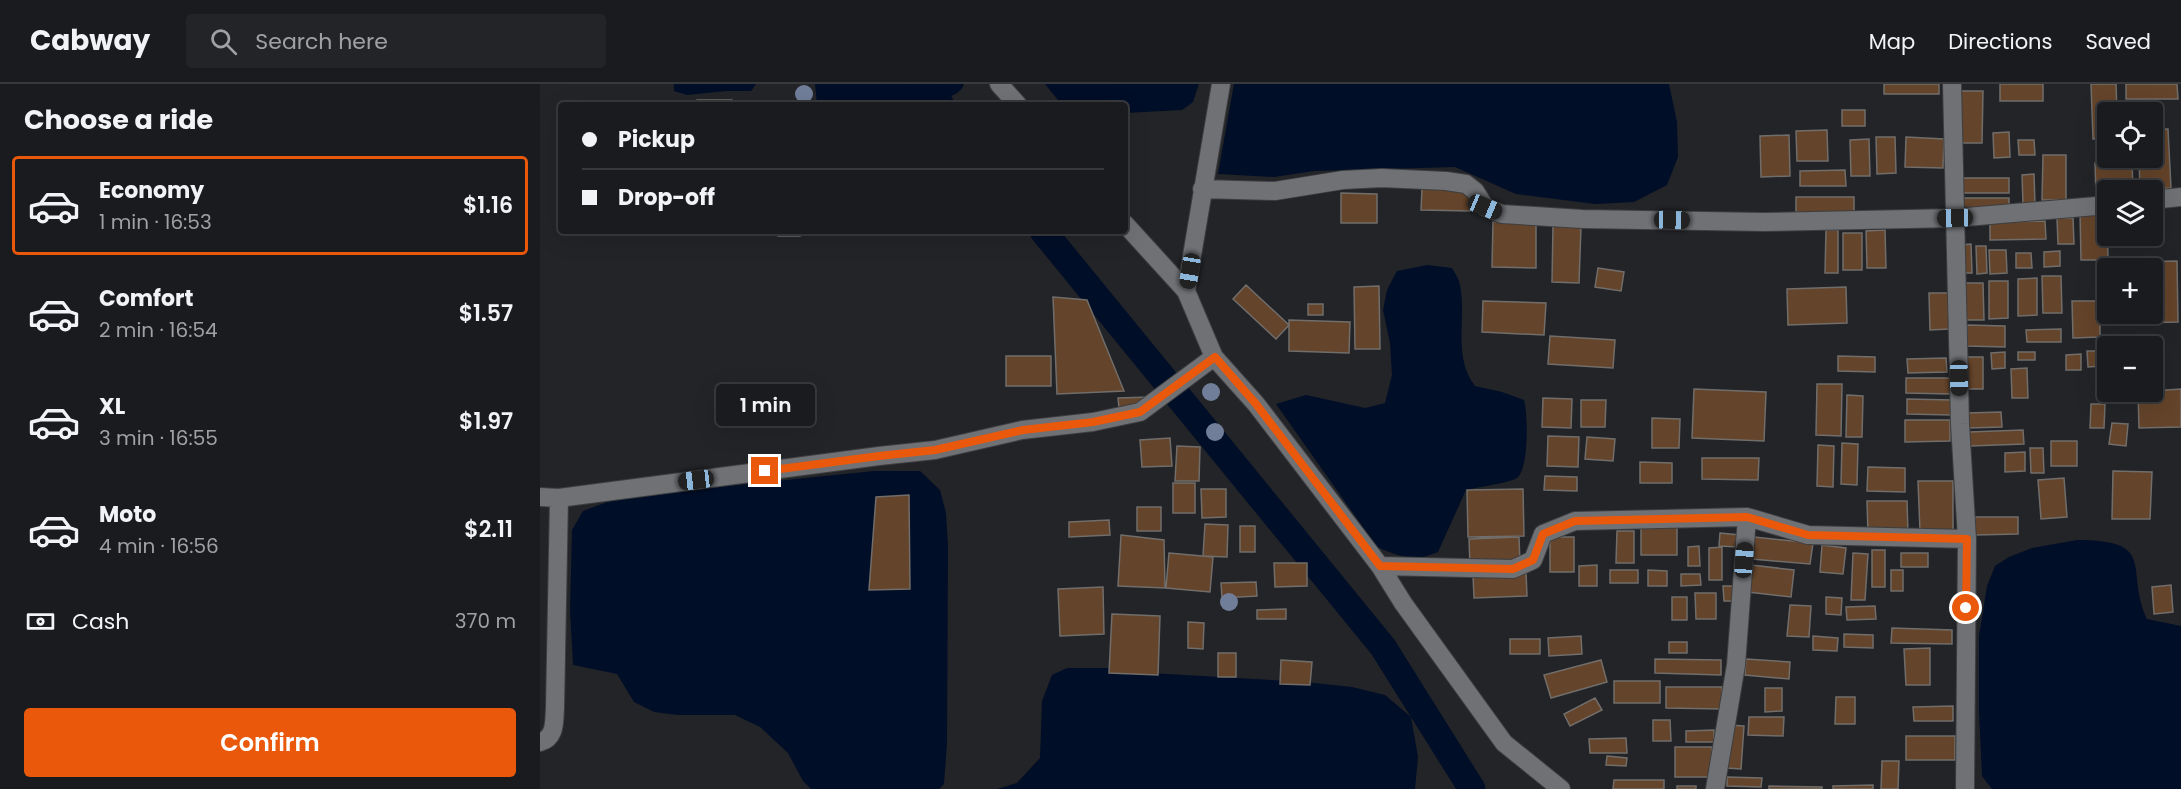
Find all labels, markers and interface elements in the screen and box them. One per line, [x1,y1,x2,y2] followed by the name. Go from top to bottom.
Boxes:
[186,14,606,68] search box
[30,21,150,60] text: Cabway
[207,25,240,58] icon: search
[255,26,388,57] text: Search here
[1869,27,1915,56] text: Map
[1948,27,2052,56] text: Directions
[2085,27,2151,56] text: Saved
[24,101,213,138] text: Choose a ride
[2097,102,2163,402] map controls
[2097,102,2163,168] button: locate
[618,124,695,155] text: Pickup
[99,175,204,206] text: Economy
[27,179,81,233] icon: car
[2097,180,2163,246] button: layers
[618,182,715,213] text: Drop-off
[463,190,513,221] text: $1.16
[1465,192,1505,222] car
[99,208,212,236] text: 1 min · 16:53
[1937,209,1973,227] car
[1654,211,1690,229] car
[1178,252,1202,290] car
[2097,258,2163,324] button: +
[99,283,193,314] text: Comfort
[27,287,81,341] icon: car
[459,298,513,329] text: $1.57
[99,316,218,344] text: 2 min · 16:54
[2097,336,2163,402] button: −
[1950,360,1968,396] car
[716,384,814,426] callout: 1 min
[99,391,125,422] text: XL
[740,391,791,419] text: 1 min
[27,395,81,449] icon: car
[459,406,513,437] text: $1.97
[99,424,218,452] text: 3 min · 16:55
[751,457,778,484] route end
[677,469,715,491] car
[99,499,156,530] text: Moto
[27,503,81,557] icon: car
[464,514,513,545] text: $2.11
[99,532,219,560] text: 4 min · 16:56
[1734,541,1754,579] car
[1952,594,1979,621] route start
[24,605,57,638] icon: cash
[72,606,129,637] text: Cash
[455,607,516,635] text: 370 m
[24,708,516,777] button: Confirm

